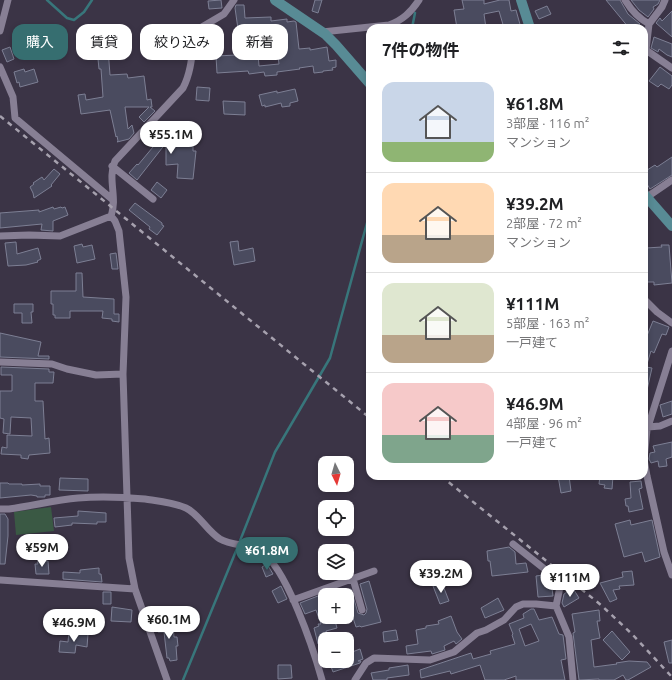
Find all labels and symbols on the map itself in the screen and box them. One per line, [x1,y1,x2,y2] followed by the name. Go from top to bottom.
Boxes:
[138,121,204,155] pin: ¥55.1M
[318,456,354,492] north arrow
[18,534,66,568] pin: ¥59M
[234,537,300,571] pin: ¥61.8M
[408,560,474,594] pin: ¥39.2M
[542,564,598,598] pin: ¥111M
[136,606,202,640] pin: ¥60.1M
[41,609,107,643] pin: ¥46.9M

